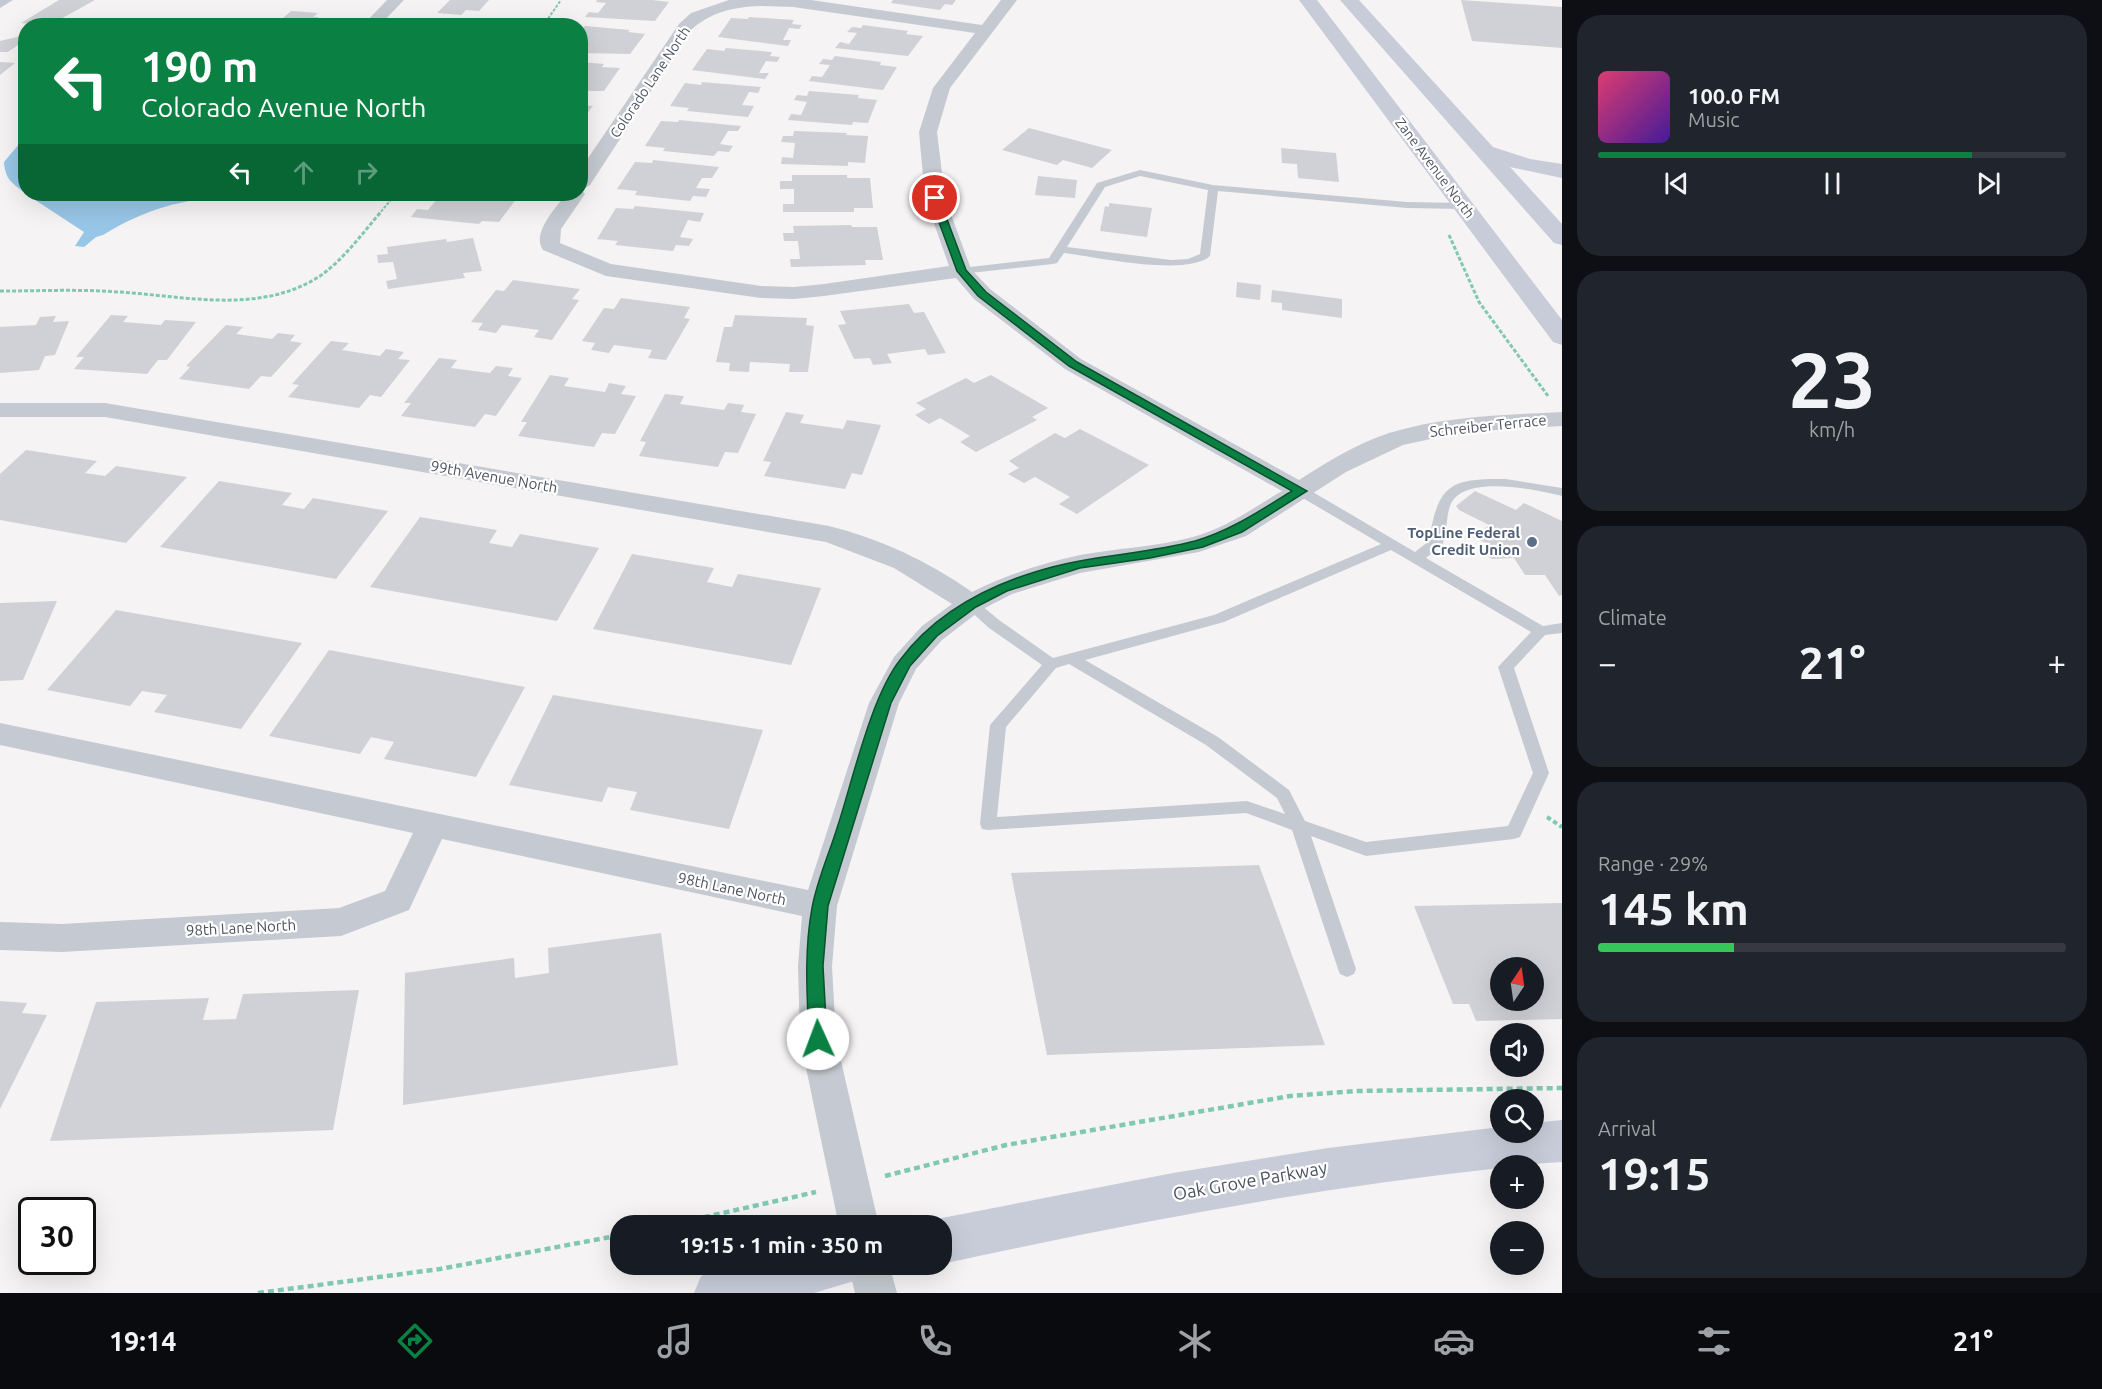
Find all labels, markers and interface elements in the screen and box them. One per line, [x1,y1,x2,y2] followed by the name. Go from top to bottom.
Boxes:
[607,23,693,141] street label: Colorado Lane North
[42,42,120,120] icon: left
[141,43,258,90] text: 190 m
[1688,83,1780,108] text: 100.0 FM
[141,92,427,122] text: Colorado Avenue North
[1688,108,1740,131] text: Music
[1392,115,1478,221] street label: Zane Avenue North
[224,156,257,189] icon: left
[287,156,320,189] icon: ahead
[350,156,383,189] icon: right
[1660,167,1693,200] icon: previous
[1816,167,1849,200] icon: pause
[1972,167,2005,200] icon: next
[909,172,960,223] pin
[918,181,951,214] icon: arrive
[1788,335,1876,423] text: 23
[1429,411,1547,440] street label: Schreiber Terrace
[1809,418,1855,441] text: km/h
[429,457,559,496] street label: 99th Avenue North
[1407,524,1520,558] place label: TopLine Federal Credit Union
[1525,535,1539,549] marker: TopLine Federal Credit Union
[1598,606,1667,629] text: Climate
[1799,637,1865,688] text: 21°
[1598,644,1617,681] text: −
[2047,644,2066,681] text: +
[1598,852,1708,875] text: Range · 29%
[676,869,788,908] street label: 98th Lane North
[1598,883,1749,934] text: 145 km
[186,916,296,939] street label: 98th Lane North
[1490,957,1544,1011] north arrow
[1490,957,1544,1275] map controls
[786,1007,850,1071] position arrow
[1490,1023,1544,1077] button: sound
[1490,1089,1544,1143] button: search
[1598,1117,1656,1140] text: Arrival
[1598,1148,1711,1199] text: 19:15
[1490,1155,1544,1209] button: +
[1171,1157,1329,1203] street label: Oak Grove Parkway
[18,1197,96,1275] speed limit sign: 30
[1490,1221,1544,1275] button: −
[679,1232,883,1257] text: 19:15 · 1 min · 350 m
[394,1320,436,1362] icon: directions
[654,1320,696,1362] icon: music
[914,1320,956,1362] icon: phone
[1174,1320,1216,1362] icon: climate
[1433,1320,1475,1362] icon: car
[1693,1320,1735,1362] icon: filters
[109,1326,176,1356] text: 19:14
[1953,1326,1993,1356] text: 21°

